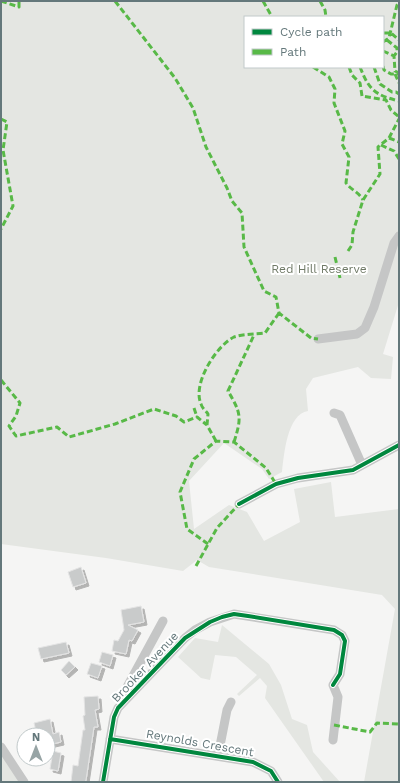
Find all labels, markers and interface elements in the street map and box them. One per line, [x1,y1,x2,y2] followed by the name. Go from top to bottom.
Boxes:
[244,16,384,68] legend
[280,25,342,39] text: Cycle path
[280,45,306,59] text: Path
[271,262,367,276] park label: Red Hill Reserve
[109,629,181,705] street label: Brooker Avenue
[16,727,56,767] north arrow
[145,727,255,759] street label: Reynolds Crescent
[32,731,40,744] text: N

